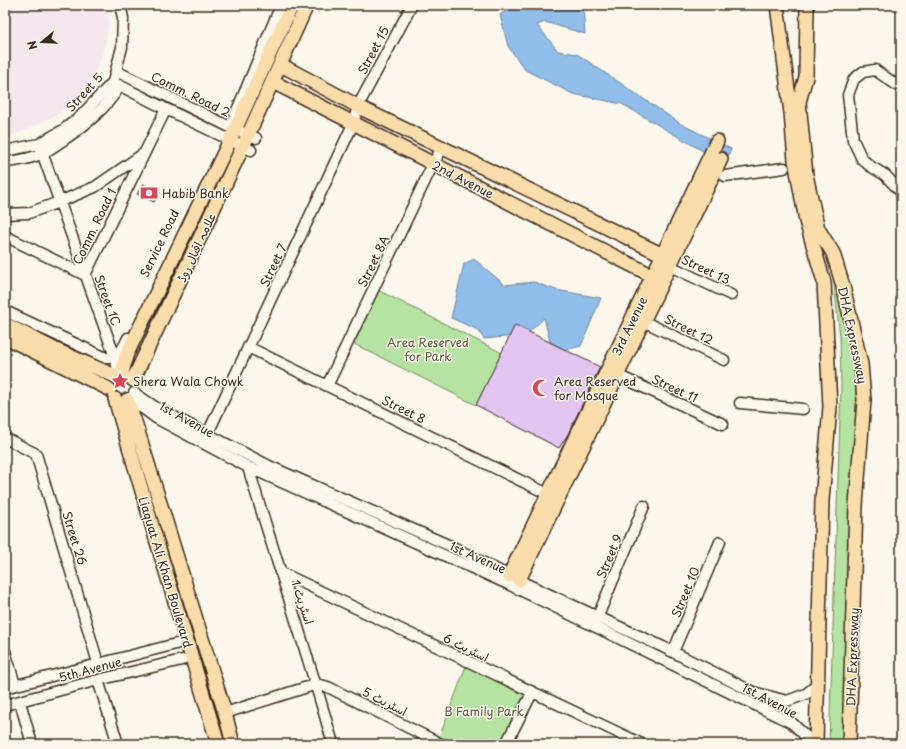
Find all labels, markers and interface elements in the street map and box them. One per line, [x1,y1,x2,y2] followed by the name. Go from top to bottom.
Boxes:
[22,22,62,62] north arrow
[353,23,393,77] street label: Street 15
[23,38,42,52] text: N
[148,67,234,121] street label: Comm. Road 2
[61,69,107,115] street label: Street 5
[429,156,497,202] street label: 2nd Avenue
[139,183,159,203] bank icon: Habib Bank
[162,184,229,202] place label: Habib Bank
[68,185,120,267] street label: Comm. Road 1
[135,206,183,280] street label: Service Road
[172,209,220,285] street label: علامہ اقبال روڈ
[353,232,393,290] street label: Street 8A
[255,240,291,290] street label: Street 7
[679,250,733,288] street label: Street 13
[90,272,126,328] street label: Street 1C
[834,285,872,385] street label: DHA Expressway
[607,293,651,359] street label: 3rd Avenue
[661,309,717,349] street label: Street 12
[387,333,469,365] park label: Area Reserved for Park
[649,370,701,406] street label: Street 11
[110,371,130,391] place icon: Shera Wala Chowk
[133,372,244,390] place label: Shera Wala Chowk
[554,372,636,404] place label: Area Reserved for Mosque
[531,378,551,398] mosque icon: Area Reserved for Mosque
[379,391,429,427] street label: Street 8
[156,396,218,442] street label: 1st Avenue
[134,494,198,651] street label: Liaquat Ali Khan Boulevard
[58,509,92,567] street label: Street 26
[592,531,626,581] street label: Street 9
[447,536,510,578] street label: 1st Avenue
[666,564,704,620] street label: Street 10
[287,577,319,627] street label: اسٹریٹ 1
[841,607,863,707] street label: DHA Expressway
[440,628,492,666] street label: اسٹریٹ 6
[57,652,124,686] street label: 5th Avenue
[739,678,801,722] street label: 1st Avenue
[359,682,411,720] street label: اسٹریٹ 5
[444,702,524,720] park label: B Family Park

